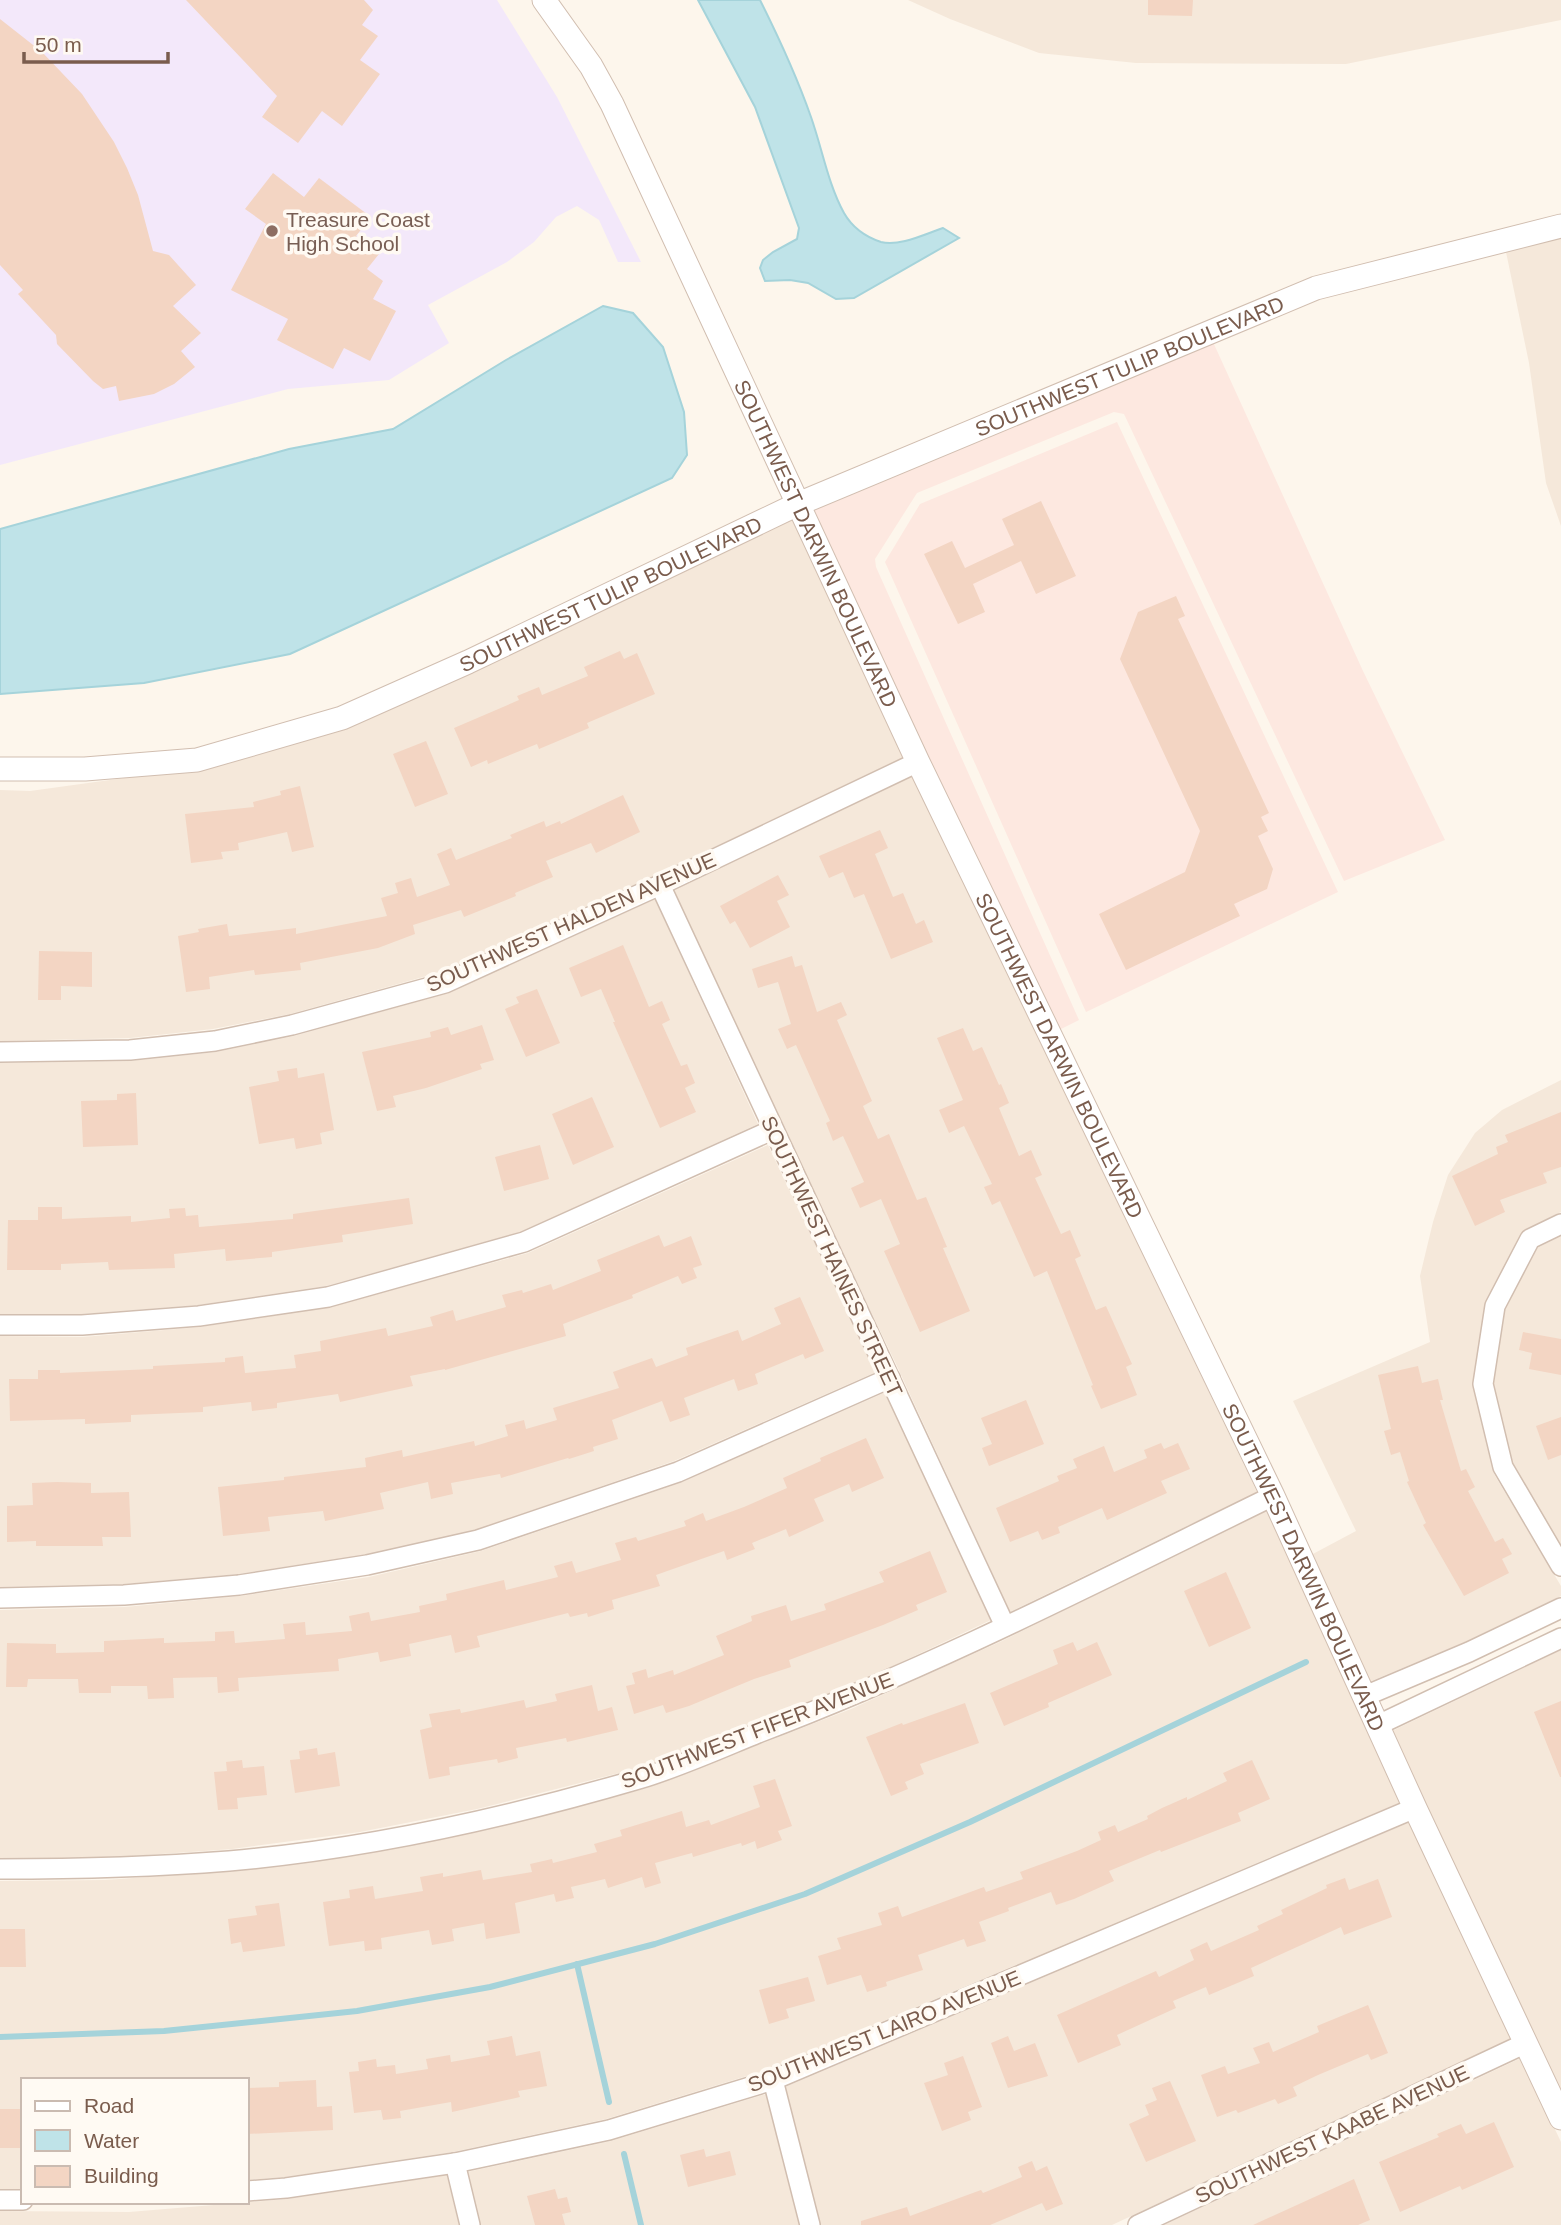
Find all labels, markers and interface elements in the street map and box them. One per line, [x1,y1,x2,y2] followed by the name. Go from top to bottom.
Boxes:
[24,21,168,65] scale bar
[35,33,82,56] text: 50 m
[286,208,430,255] place label: Treasure Coast High School
[264,223,280,239] marker: Treasure Coast High School
[971,291,1287,440] street label: SOUTHWEST TULIP BOULEVARD
[730,376,902,711] street label: SOUTHWEST DARWIN BOULEVARD
[456,512,765,676] street label: SOUTHWEST TULIP BOULEVARD
[423,848,719,996] street label: SOUTHWEST HALDEN AVENUE
[972,889,1148,1222] street label: SOUTHWEST DARWIN BOULEVARD
[757,1112,907,1400] street label: SOUTHWEST HAINES STREET
[1218,1399,1390,1734] street label: SOUTHWEST DARWIN BOULEVARD
[618,1667,896,1793] street label: SOUTHWEST FIFER AVENUE
[744,1966,1024,2096] street label: SOUTHWEST LAIRO AVENUE
[1192,2060,1472,2208] street label: SOUTHWEST KAABE AVENUE
[21,2078,248,2204] legend
[84,2094,134,2117] text: Road
[84,2129,139,2152] text: Water
[84,2164,159,2187] text: Building

